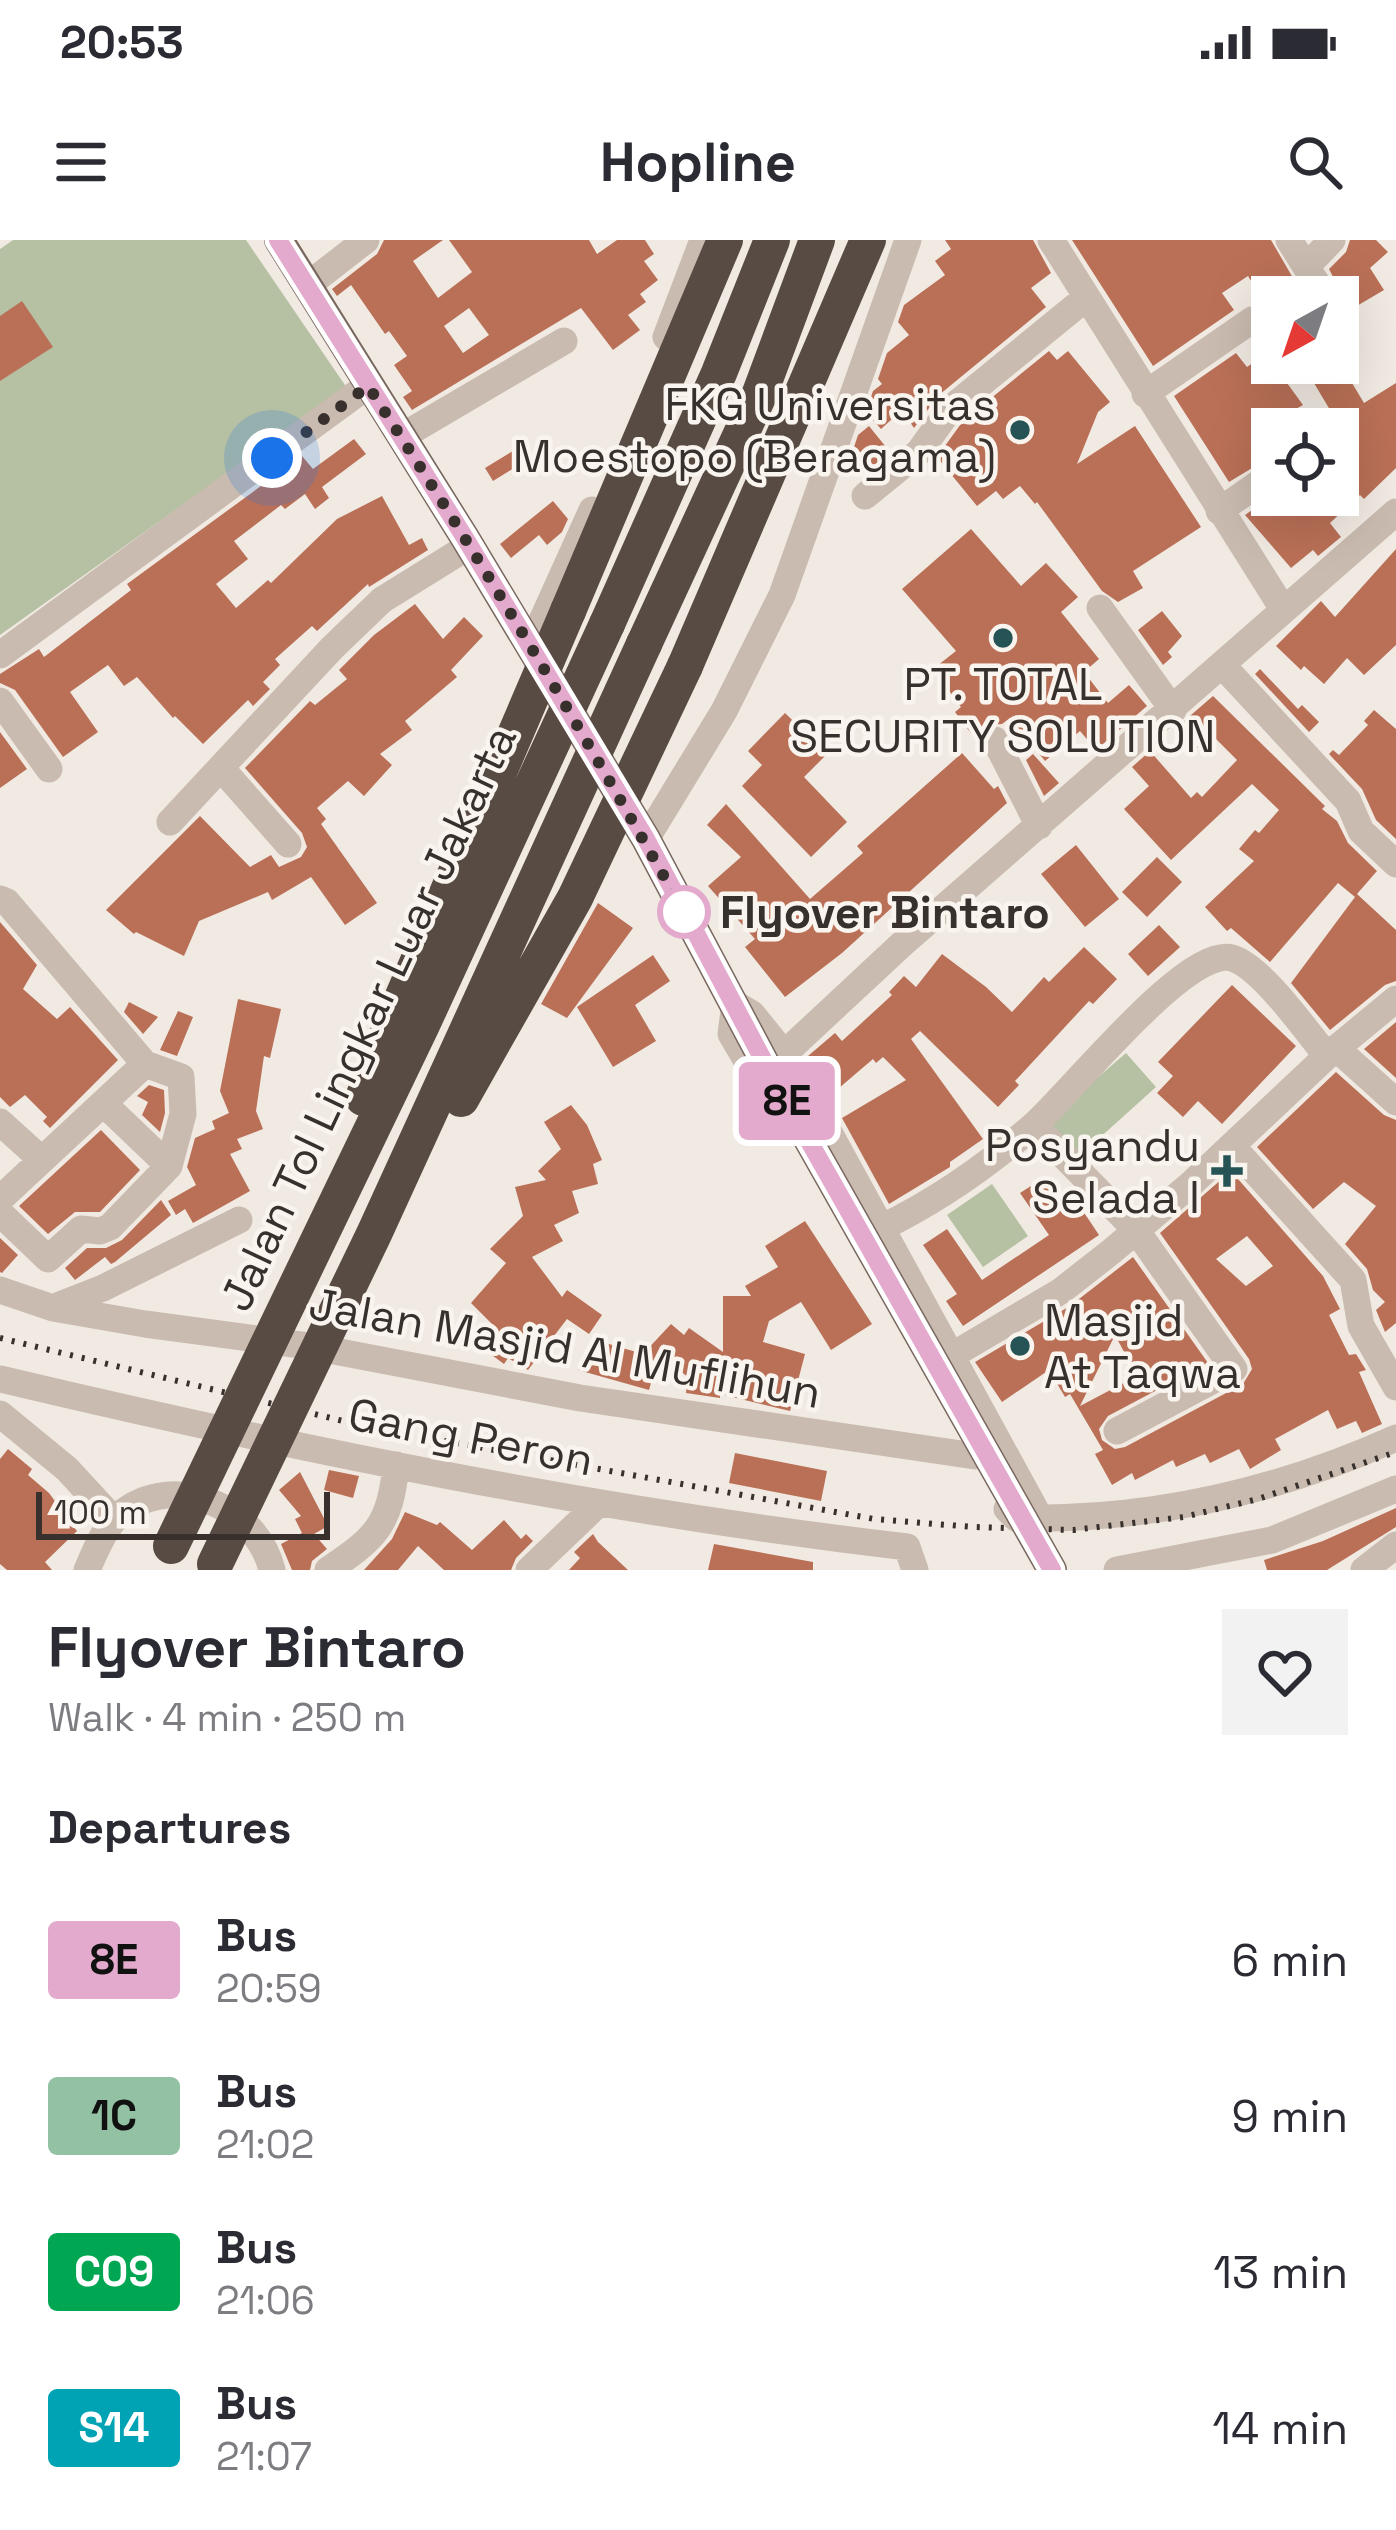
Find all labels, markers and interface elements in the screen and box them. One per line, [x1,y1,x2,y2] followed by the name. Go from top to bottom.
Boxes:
[60,14,184,71] text: 20:53
[600,128,796,197] text: Hopline
[48,129,114,195] icon: menu
[1282,129,1348,195] icon: search
[1251,276,1359,384] north arrow
[1251,276,1359,516] map controls
[513,376,996,485] place label: FKG Universitas Moestopo (Beragama)
[1251,408,1359,516] button: locate
[1007,417,1033,443] marker: FKG Universitas Moestopo (Beragama)
[242,428,302,488] your location
[990,625,1016,651] marker: PT. TOTAL SECURITY SOLUTION
[791,656,1216,765] place label: PT. TOTAL SECURITY SOLUTION
[207,716,529,1320] street label: Jalan Tol Lingkar Luar Jakarta
[720,884,1050,941] place label: Flyover Bintaro
[659,887,709,937] marker: Flyover Bintaro
[733,1062,841,1140] line badge: 8E
[763,1074,811,1127] text: 8E
[985,1117,1200,1226] place label: Posyandu Selada I
[1211,1155,1243,1187] marker: Posyandu Selada I
[305,1275,825,1421] street label: Jalan Masjid Al Muflihun
[1044,1292,1241,1401] place label: Masjid At Taqwa
[1007,1333,1033,1359] marker: Masjid At Taqwa
[344,1385,598,1489] street label: Gang Peron
[36,1486,330,1539] scale bar
[54,1492,147,1534] text: 100 m
[1222,1609,1348,1735] button: heart
[48,1611,466,1684] text: Flyover Bintaro
[48,1693,406,1742] text: Walk · 4 min · 250 m
[48,1799,291,1856] text: Departures
[216,1907,297,1964] text: Bus
[1232,1932,1348,1989] text: 6 min
[90,1933,138,1986] text: 8E
[216,1964,322,2013] text: 20:59
[216,2063,297,2120] text: Bus
[1232,2088,1348,2145] text: 9 min
[91,2089,137,2142] text: 1C
[216,2120,314,2169] text: 21:02
[216,2219,297,2276] text: Bus
[1213,2244,1348,2301] text: 13 min
[74,2245,154,2298] text: C09
[216,2276,315,2325] text: 21:06
[216,2375,297,2432] text: Bus
[1212,2400,1348,2457] text: 14 min
[78,2401,150,2454] text: S14
[216,2432,312,2481] text: 21:07

